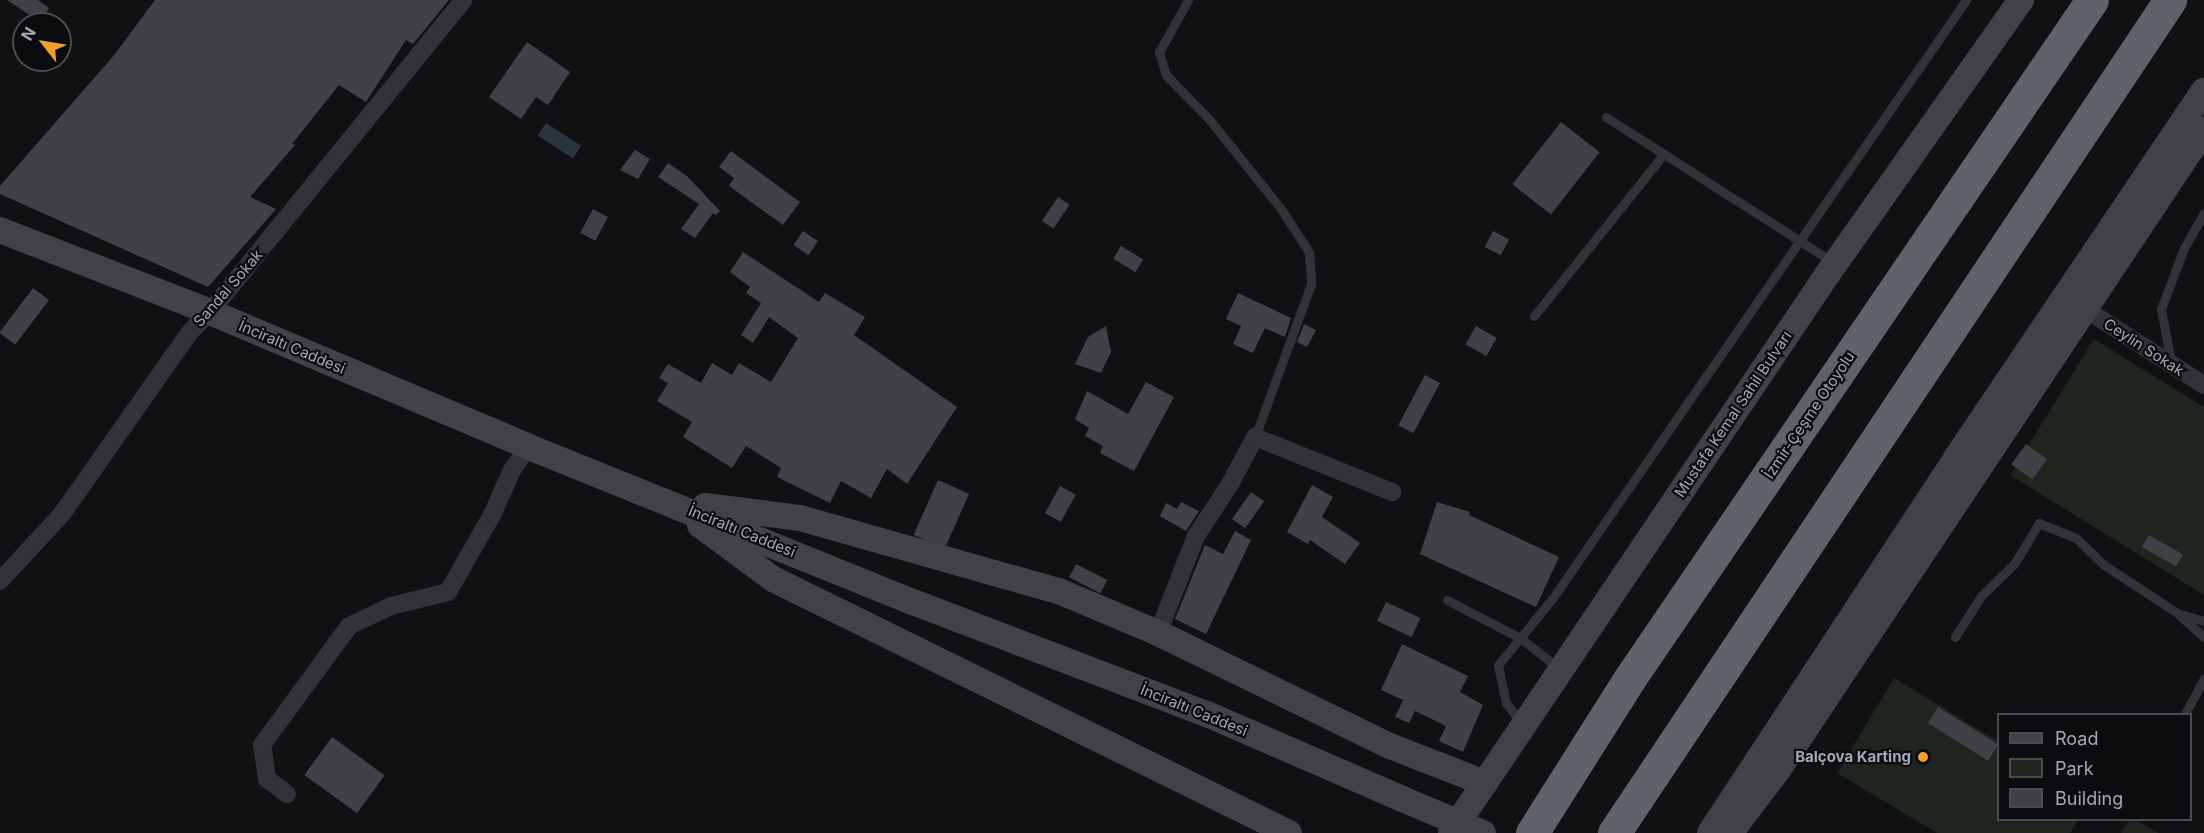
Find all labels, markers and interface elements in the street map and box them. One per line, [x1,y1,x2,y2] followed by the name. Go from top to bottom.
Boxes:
[12,12,72,72] north arrow
[17,23,40,44] text: N
[190,246,266,330] street label: Sandal Sokak
[2101,314,2187,380] street label: Ceylin Sokak
[236,316,348,378] street label: İnciraltı Caddesi
[1671,328,1795,500] street label: Mustafa Kemal Sahil Bulvarı
[1760,348,1858,482] street label: İzmir-Çeşme Otoyolu
[686,501,798,561] street label: İnciraltı Caddesi
[1138,680,1250,740] street label: İnciraltı Caddesi
[1997,713,2192,821] legend
[2055,728,2098,749] text: Road
[1795,748,1911,766] place label: Balçova Karting
[1916,750,1930,764] marker: Balçova Karting
[2055,758,2094,779] text: Park
[2055,788,2123,809] text: Building

